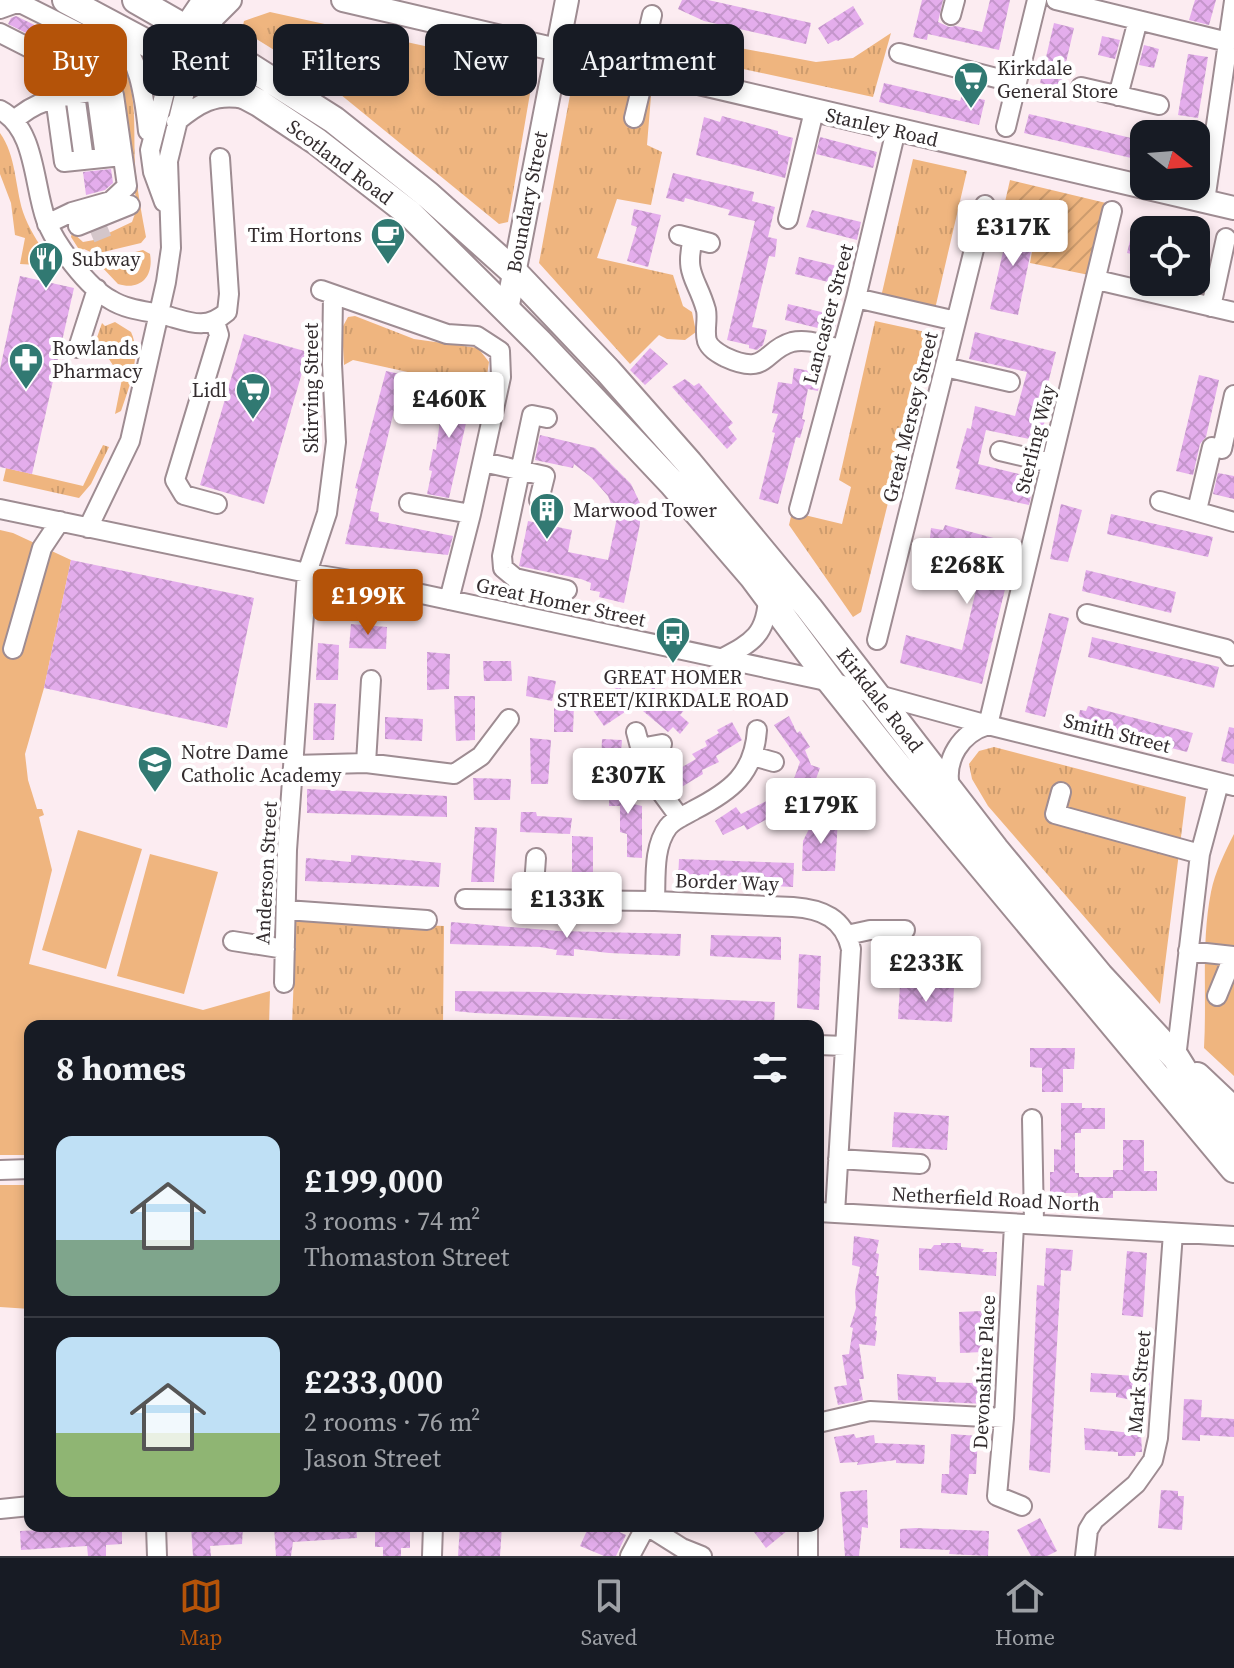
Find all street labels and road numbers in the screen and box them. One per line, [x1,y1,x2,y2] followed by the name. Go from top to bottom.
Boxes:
[823,100,942,154] street label: Stanley Road
[281,113,399,212] street label: Scotland Road
[500,128,555,275] street label: Boundary Street
[796,240,860,387] street label: Lancaster Street
[297,322,325,453] street label: Skirving Street
[875,328,945,505] street label: Great Mersey Street
[1008,381,1062,496] street label: Sterling Way
[474,570,649,634] street label: Great Homer Street
[830,642,930,759] street label: Kirkdale Road
[1061,706,1174,760] street label: Smith Street
[248,800,284,945] street label: Anderson Street
[675,866,780,898] street label: Border Way
[891,1180,1101,1218] street label: Netherfield Road North
[966,1294,1002,1450] street label: Devonshire Place
[1121,1329,1157,1435] street label: Mark Street

